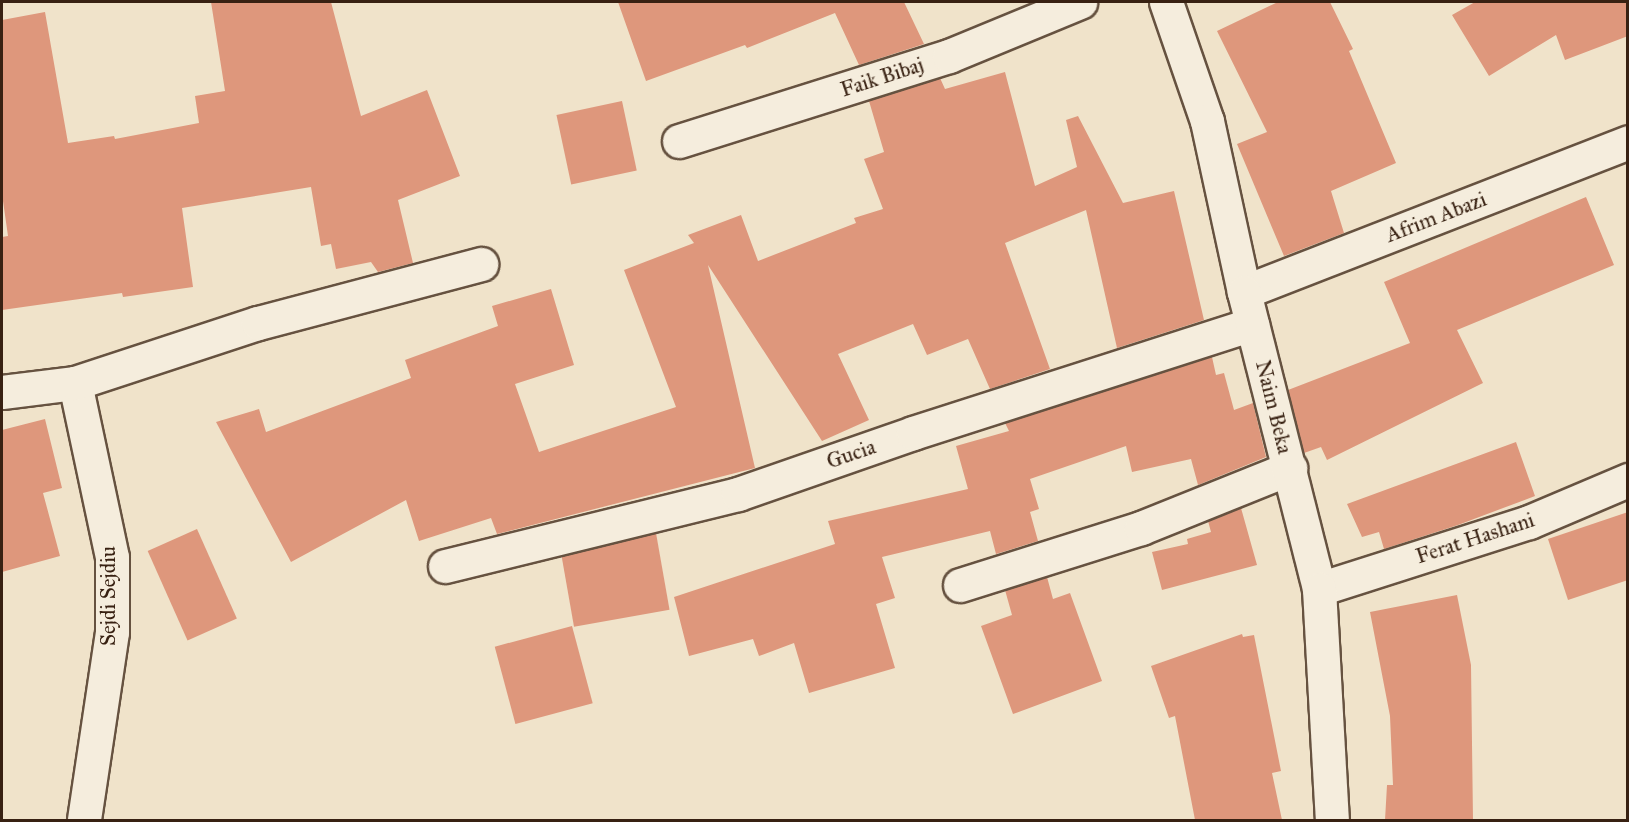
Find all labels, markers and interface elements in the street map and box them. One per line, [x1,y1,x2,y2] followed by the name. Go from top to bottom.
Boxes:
[837,52,927,102] street label: Faik Bibaj
[1382,186,1490,248] street label: Afrim Abazi
[1250,358,1298,456] street label: Naim Beka
[823,434,879,474] street label: Gucia
[1413,507,1537,569] street label: Ferat Hashani
[95,546,121,646] street label: Sejdi Sejdiu

